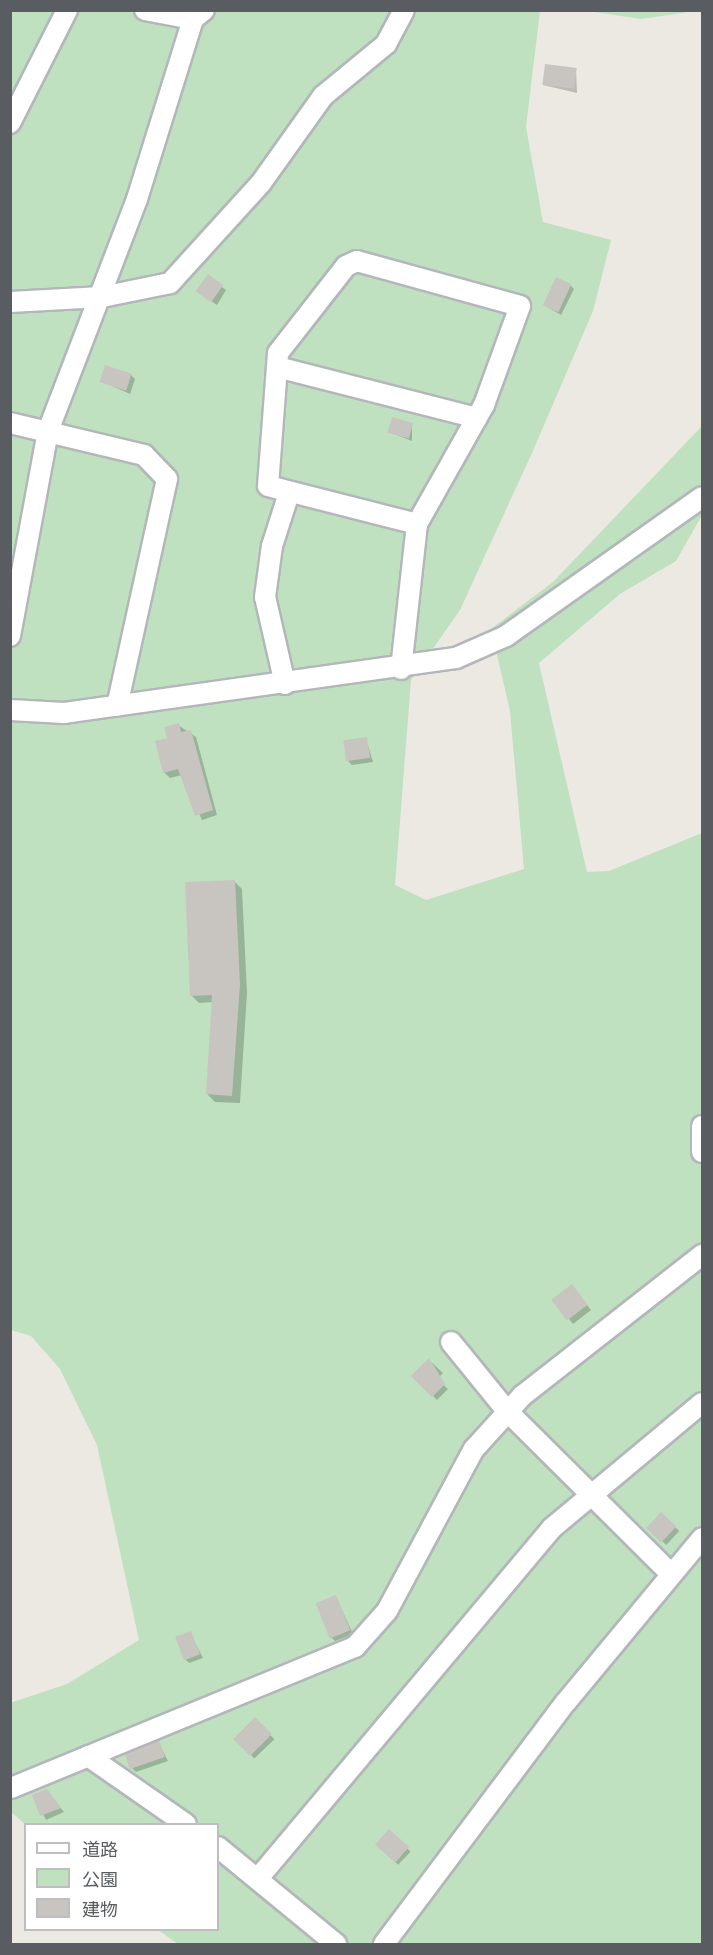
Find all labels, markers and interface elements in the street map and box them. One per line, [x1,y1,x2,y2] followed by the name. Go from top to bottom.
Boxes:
[24,1823,219,1931] legend
[82,1839,118,1860] text: 道路
[82,1869,118,1890] text: 公園
[82,1899,118,1920] text: 建物

